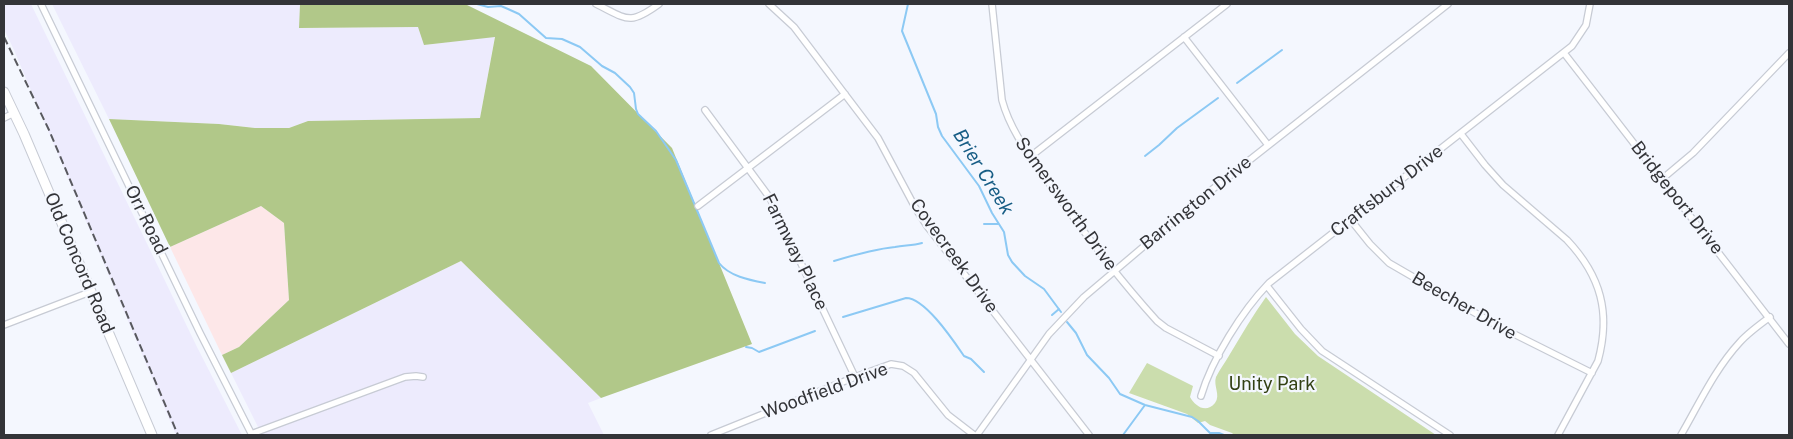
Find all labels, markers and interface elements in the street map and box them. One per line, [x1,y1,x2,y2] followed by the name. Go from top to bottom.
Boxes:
[948,125,1018,219] water label: Brier Creek
[1010,133,1122,275] street label: Somersworth Drive
[1626,137,1728,259] street label: Bridgeport Drive
[1326,140,1448,242] street label: Craftsbury Drive
[1136,151,1256,255] street label: Barrington Drive
[120,182,172,258] street label: Orr Road
[40,189,118,337] street label: Old Concord Road
[757,190,833,314] street label: Farmway Place
[905,195,1003,317] street label: Covecreek Drive
[1408,267,1520,345] street label: Beecher Drive
[759,358,891,424] street label: Woodfield Drive
[1229,373,1315,395] park label: Unity Park

